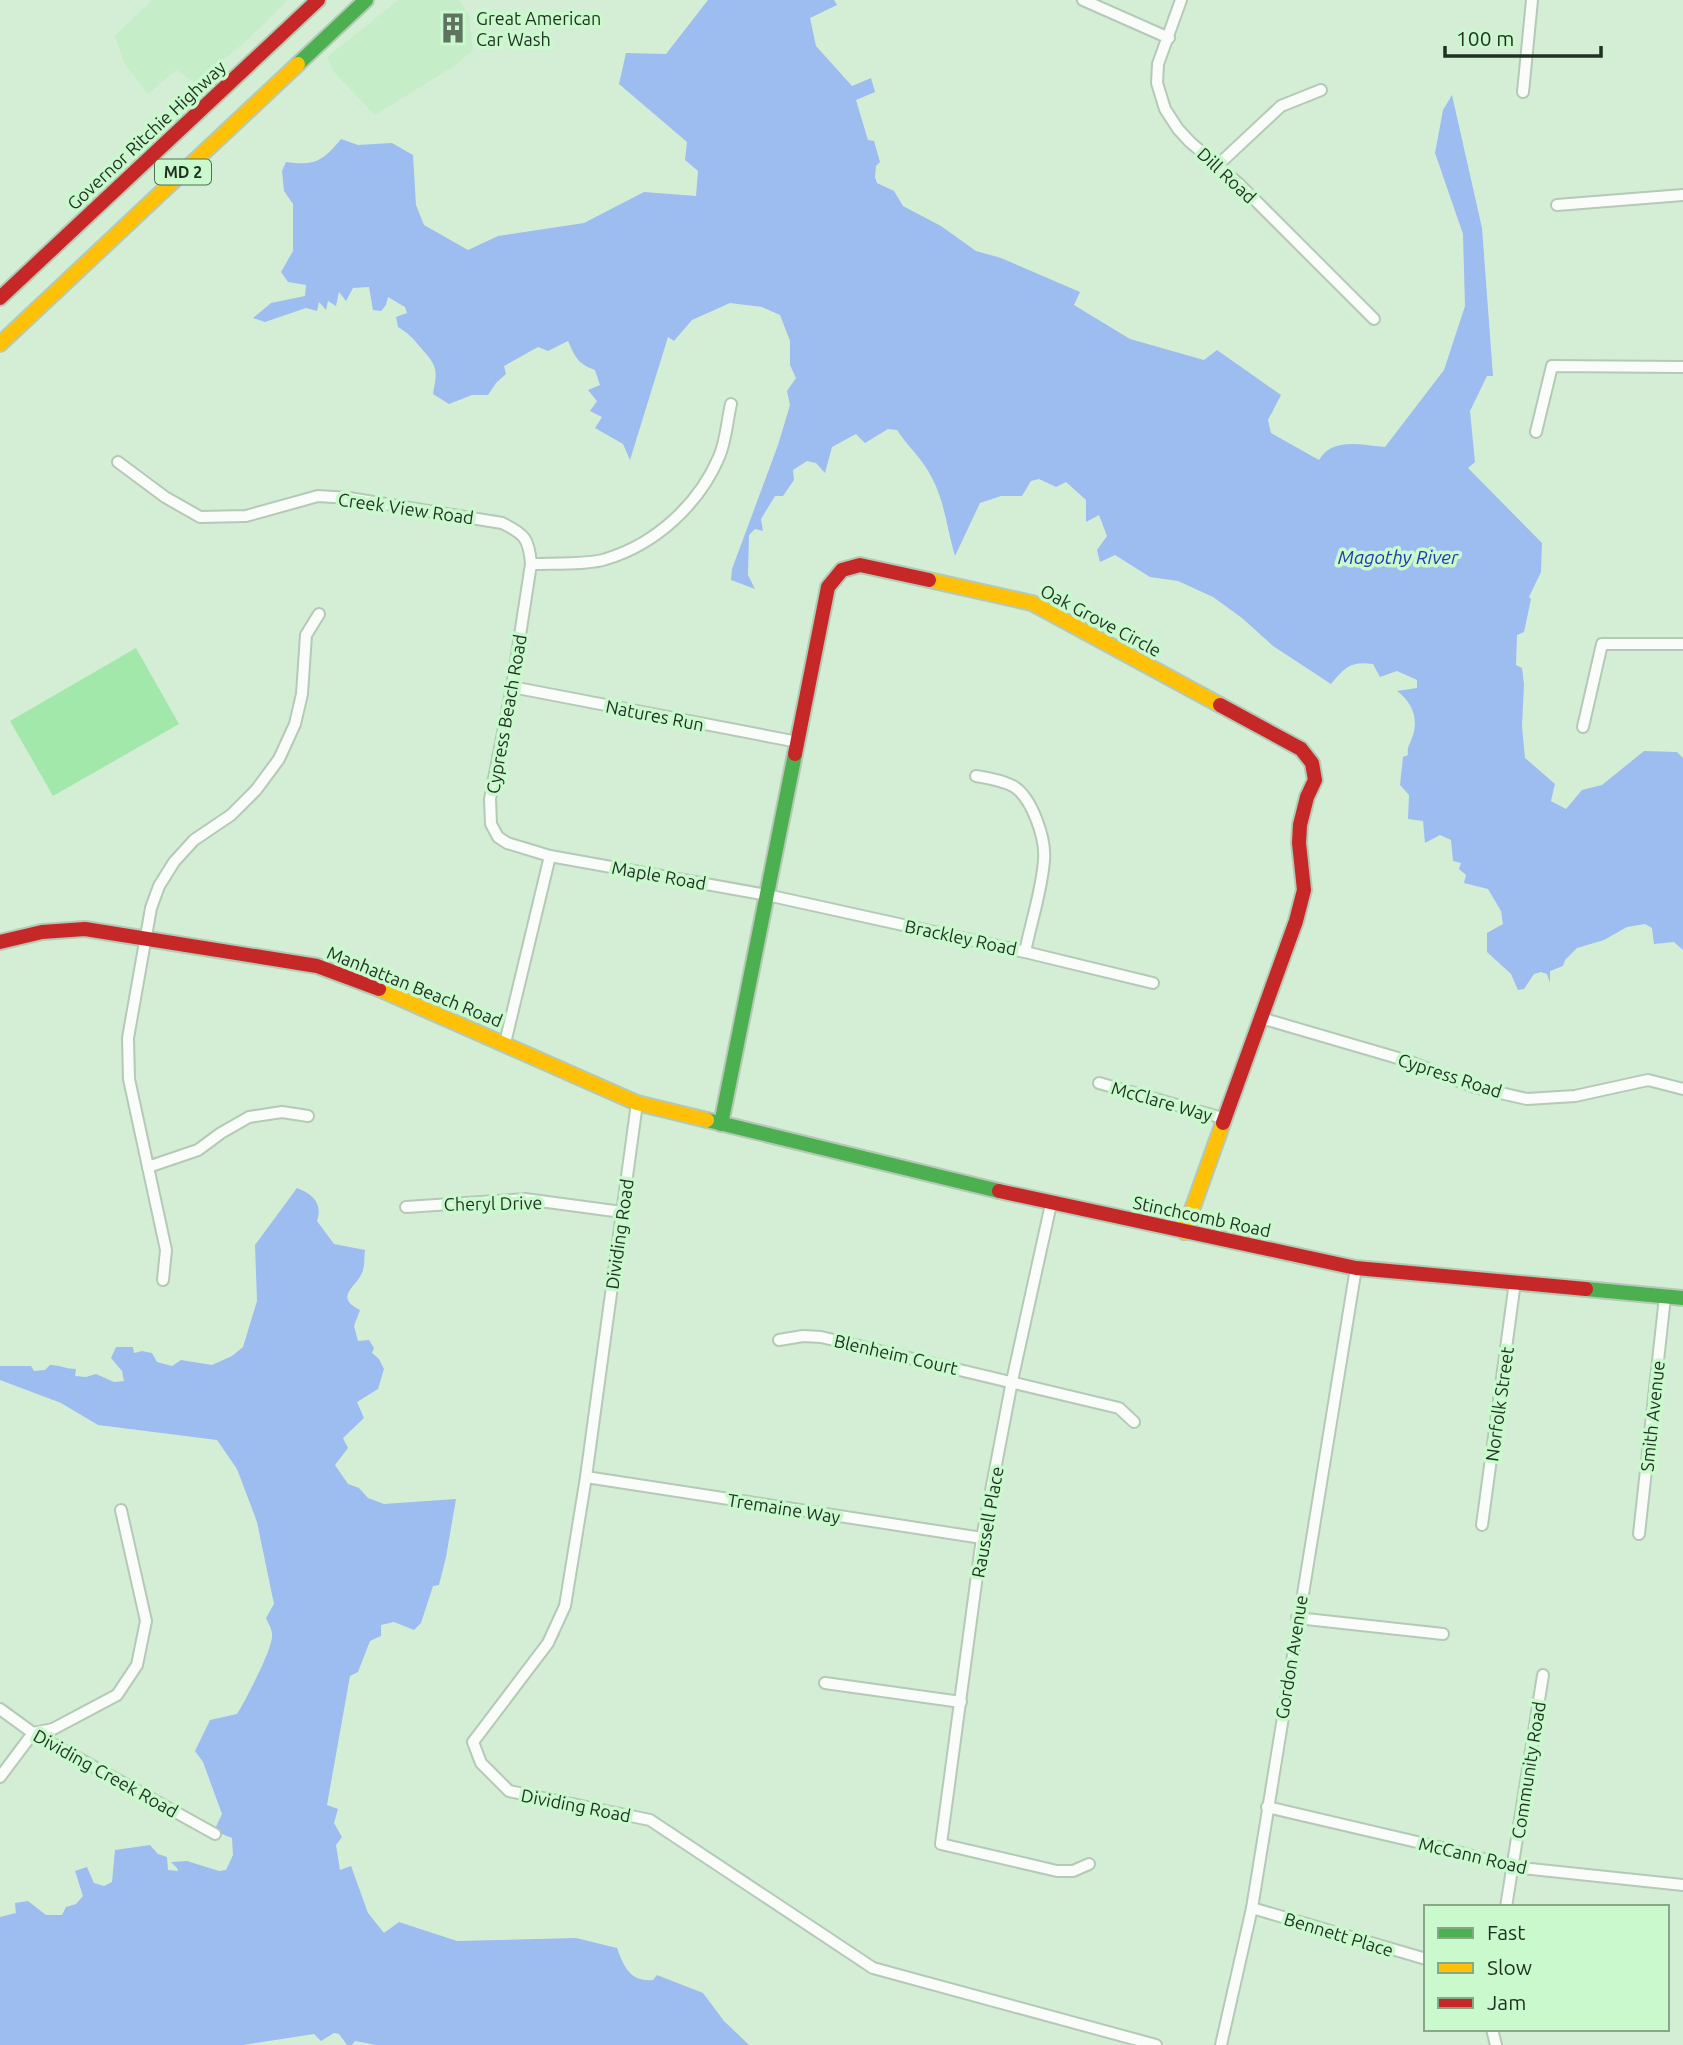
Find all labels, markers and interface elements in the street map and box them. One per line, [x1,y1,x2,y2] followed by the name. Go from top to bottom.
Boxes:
[476,8,601,49] place label: Great American Car Wash
[436,11,470,45] building icon: Great American Car Wash
[1445,14,1601,58] scale bar
[1456,26,1514,50] text: 100 m
[63,56,229,214] street label: Governor Ritchie Highway
[1194,143,1260,207] street label: Dill Road
[155,160,211,184] road number: MD 2
[337,489,475,527] street label: Creek View Road
[1338,546,1459,568] water label: Magothy River
[1037,580,1165,660] street label: Oak Grove Circle
[482,633,530,795] street label: Cypress Beach Road
[604,696,706,734] street label: Natures Run
[610,857,708,893] street label: Maple Road
[903,915,1019,959] street label: Brackley Road
[324,942,506,1030] street label: Manhattan Beach Road
[1395,1049,1505,1101] street label: Cypress Road
[1109,1077,1215,1125] street label: McClare Way
[601,1177,637,1291] street label: Dividing Road
[444,1192,542,1214] street label: Cheryl Drive
[1131,1192,1273,1240] street label: Stinchcomb Road
[832,1330,960,1378] street label: Blenheim Court
[1481,1345,1517,1463] street label: Norfolk Street
[1636,1360,1668,1472] street label: Smith Avenue
[967,1465,1007,1579] street label: Raussell Place
[726,1489,842,1527] street label: Tremaine Way
[1271,1594,1311,1720] street label: Gordon Avenue
[1507,1700,1549,1840] street label: Community Road
[30,1725,182,1821] street label: Dividing Creek Road
[519,1785,633,1825] street label: Dividing Road
[1417,1833,1529,1877] street label: McCann Road
[1424,1905,1669,2031] legend
[1282,1908,1396,1960] street label: Bennett Place
[1487,1920,1525,1944] text: Fast
[1487,1955,1532,1979] text: Slow
[1487,1990,1526,2014] text: Jam

